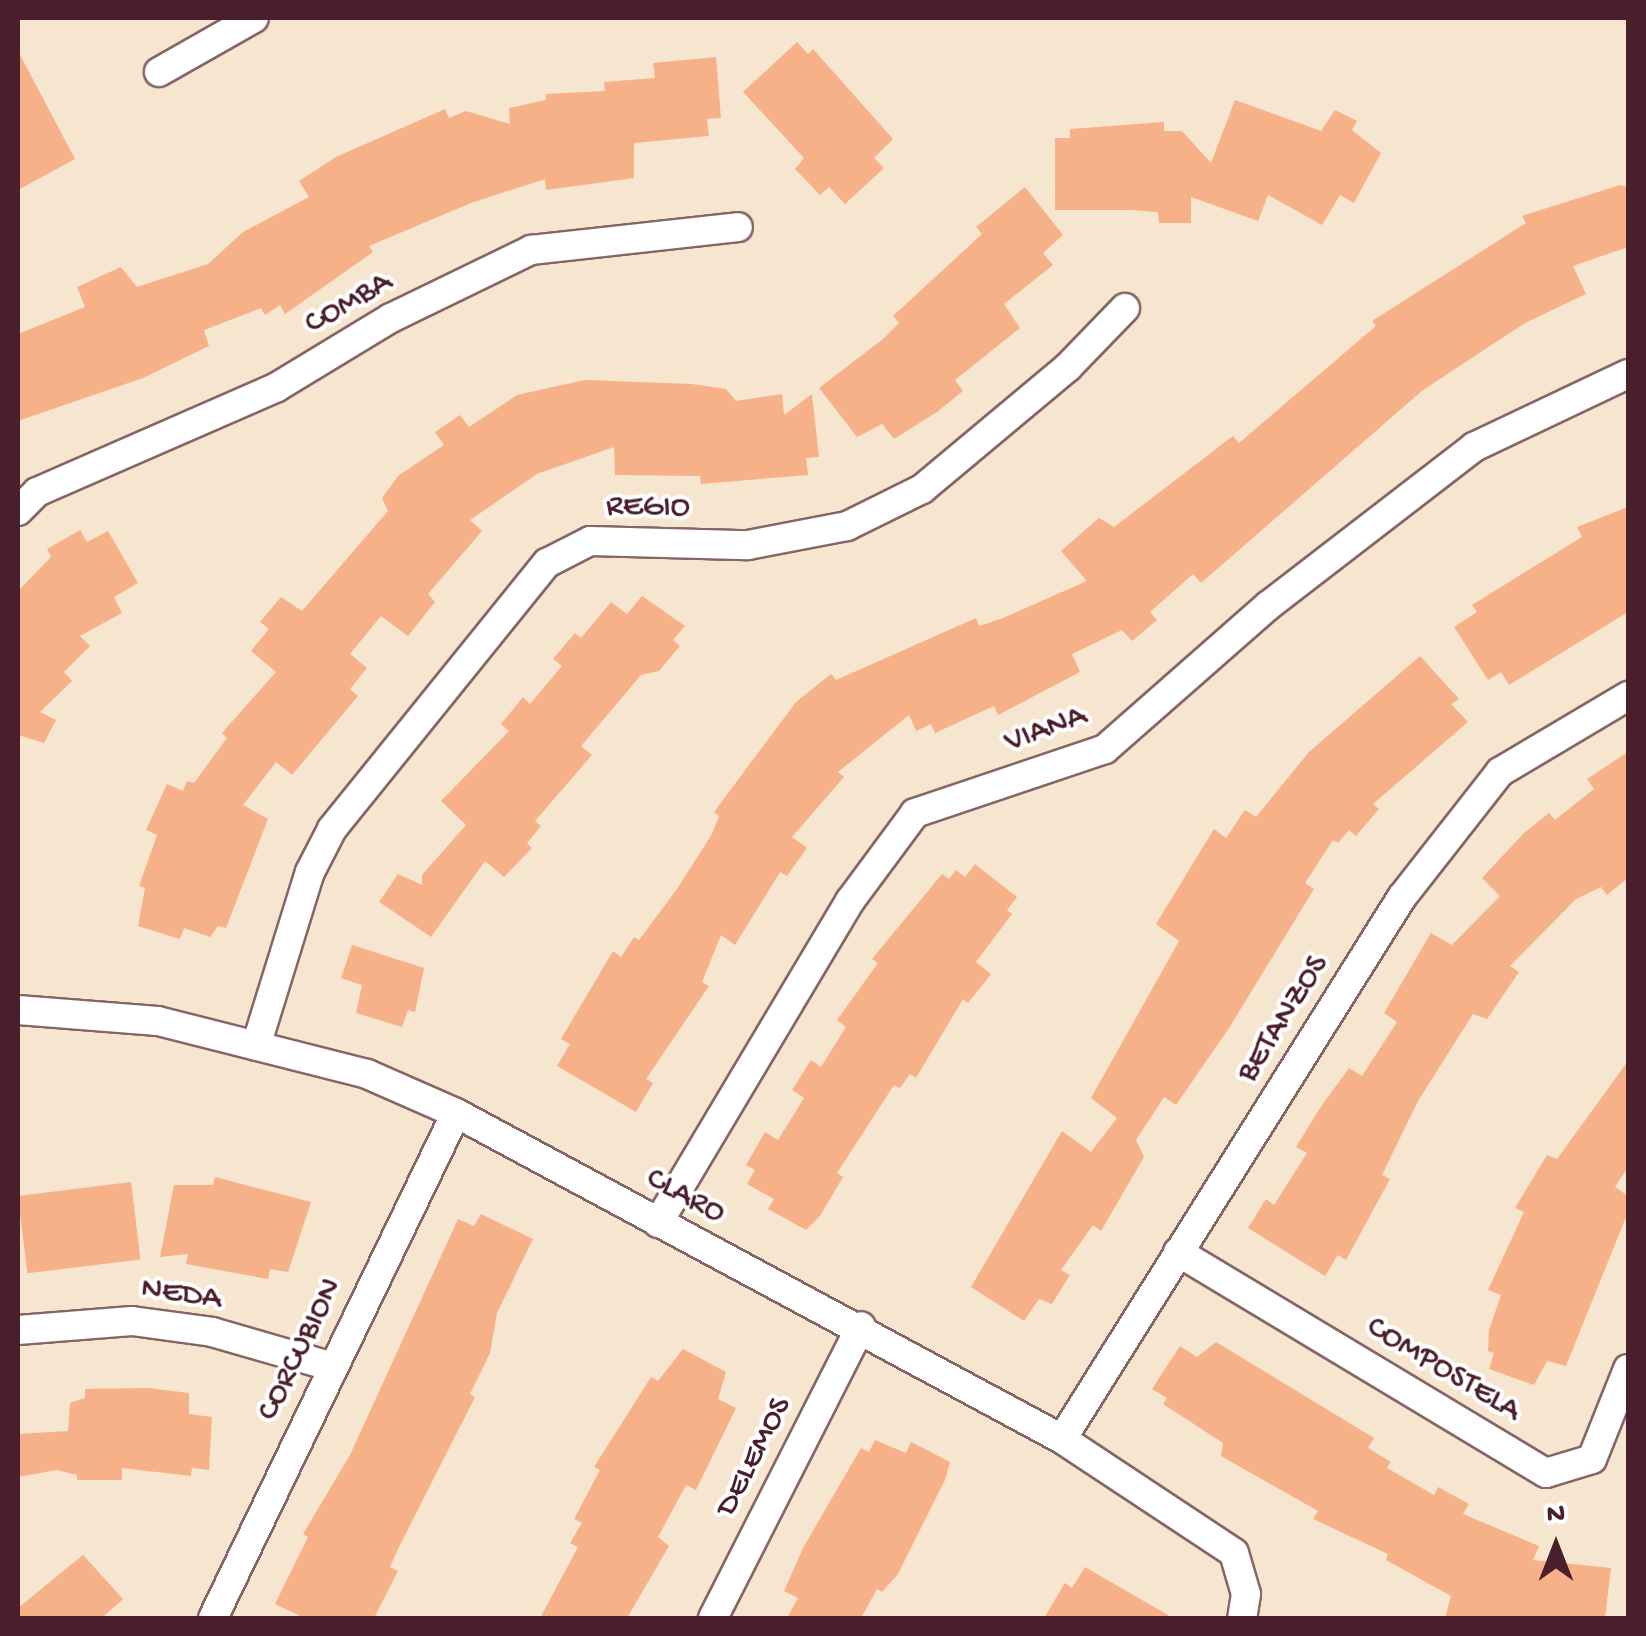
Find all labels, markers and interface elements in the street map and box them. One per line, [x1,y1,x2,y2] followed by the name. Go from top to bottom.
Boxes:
[299,264,399,344] street label: COMBA
[606,488,690,528] street label: REGIO
[1000,698,1092,762] street label: VIANA
[1230,948,1338,1090] street label: BETANZOS
[639,1160,731,1234] street label: CLARO
[138,1270,224,1320] street label: NEDA
[250,1273,352,1427] street label: CORCUBION
[1359,1309,1527,1431] street label: COMPOSTELA
[709,1391,801,1523] street label: DELEMOS
[1506,1496,1606,1596] north arrow
[1547,1499,1565,1532] text: N

